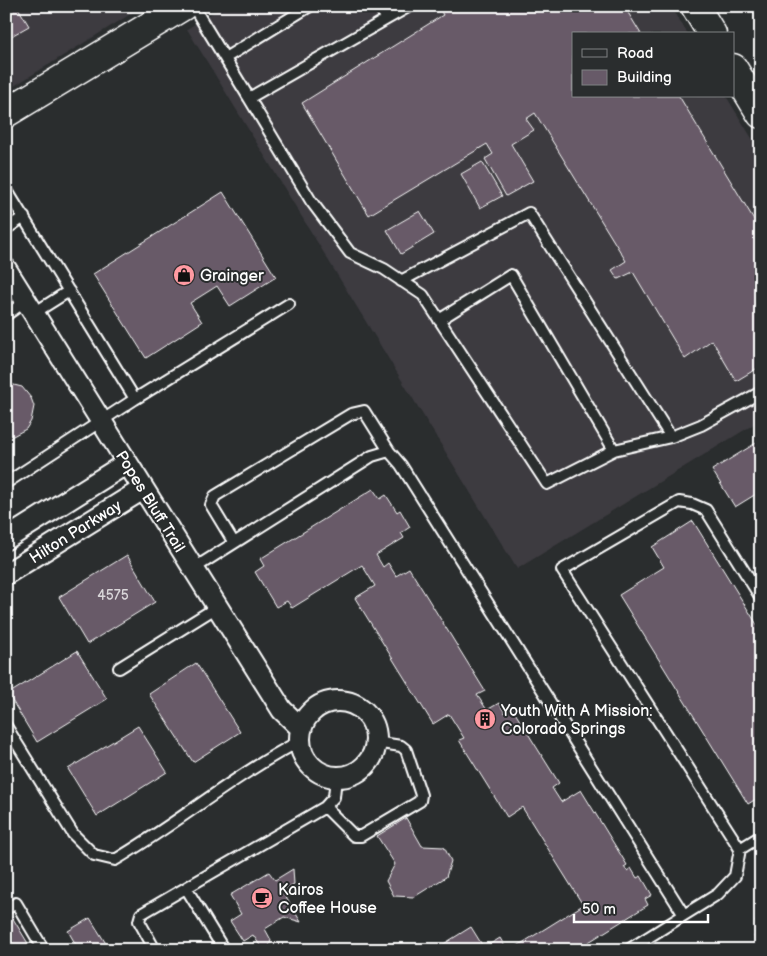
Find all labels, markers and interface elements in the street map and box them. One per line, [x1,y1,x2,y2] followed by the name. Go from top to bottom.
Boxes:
[572,32,734,98] legend
[617,44,653,63] text: Road
[617,68,672,87] text: Building
[172,263,196,287] shop icon: Grainger
[200,267,264,286] place label: Grainger
[111,448,189,556] street label: Popes Bluff Trail
[26,496,126,568] street label: Hilton Parkway
[97,587,129,604] house number: 4575
[500,702,653,739] place label: Youth With A Mission: Colorado Springs
[473,707,497,731] building icon: Youth With A Mission: Colorado Springs
[278,881,377,918] place label: Kairos Coffee House
[250,886,274,910] cafe icon: Kairos Coffee House
[574,891,708,923] scale bar
[582,900,616,919] text: 50 m

